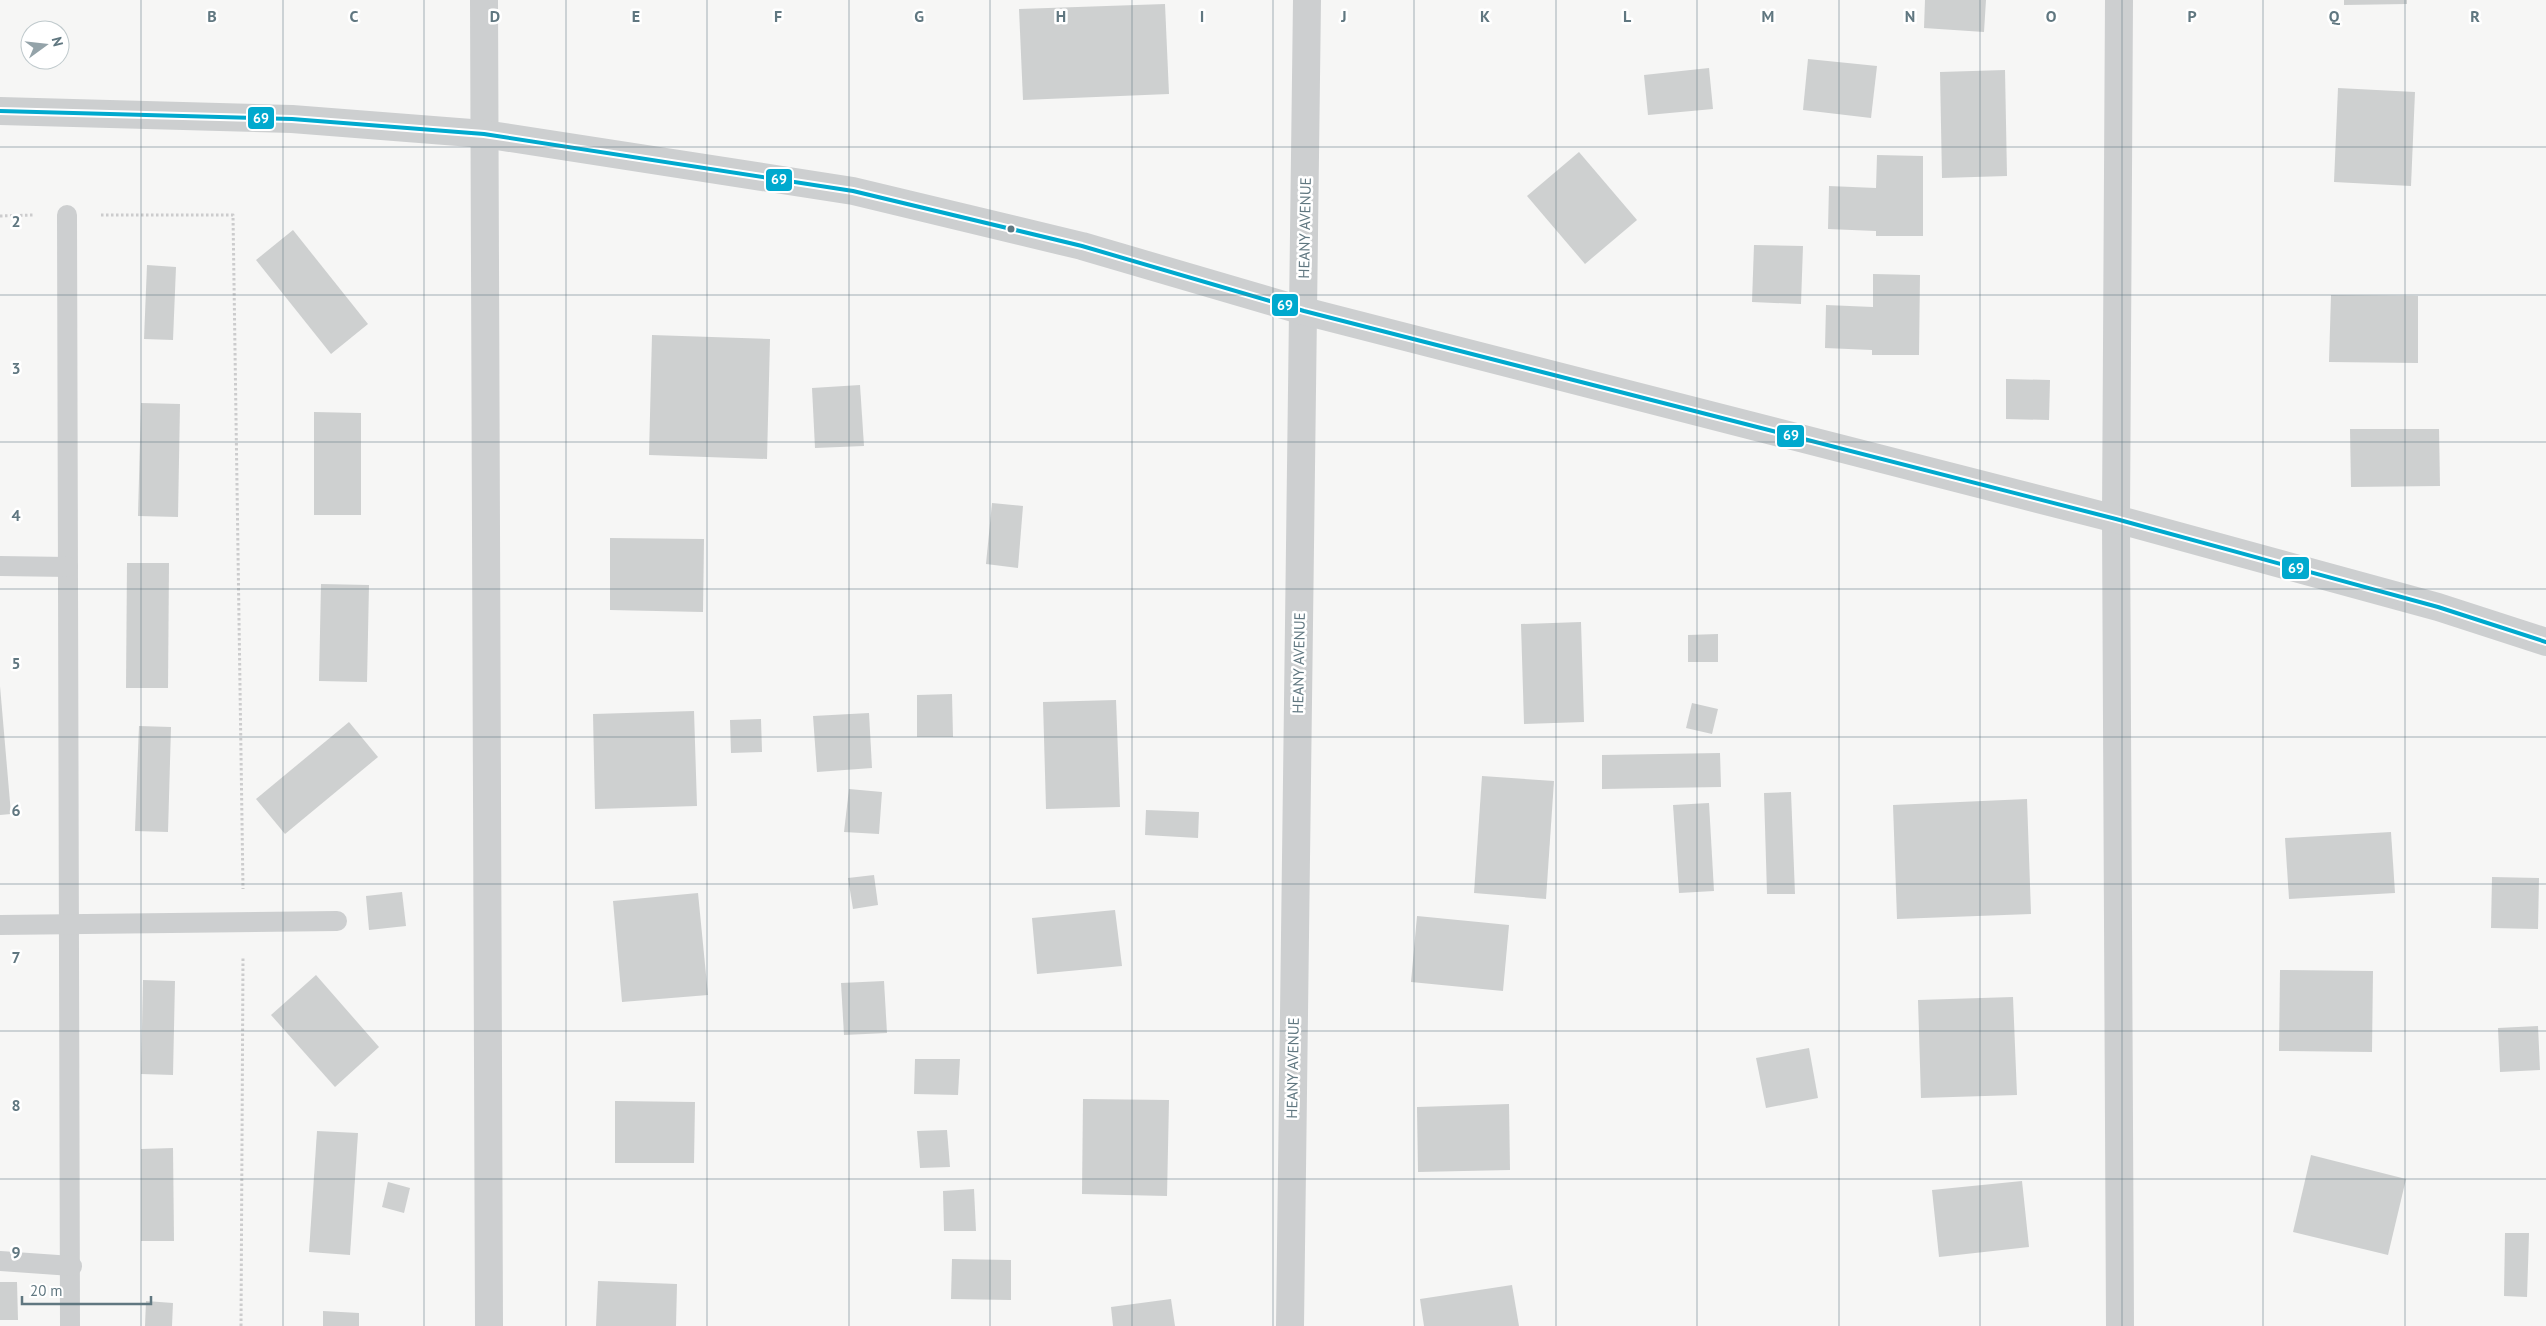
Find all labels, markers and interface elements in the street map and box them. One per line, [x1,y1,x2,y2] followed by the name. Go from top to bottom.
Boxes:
[207,6,217,26] text: B
[350,6,359,26] text: C
[490,6,500,26] text: D
[632,6,640,26] text: E
[774,6,782,26] text: F
[914,6,924,26] text: G
[1056,6,1066,26] text: H
[1200,6,1204,26] text: I
[1340,6,1347,26] text: J
[1480,6,1490,26] text: K
[1623,6,1632,26] text: L
[1762,6,1774,26] text: M
[1905,6,1915,26] text: N
[2046,6,2057,26] text: O
[2187,6,2197,26] text: P
[2329,6,2341,26] text: Q
[2470,6,2480,26] text: R
[20,20,70,70] north arrow
[48,35,67,48] text: N
[247,106,275,130] line badge: 69
[253,109,269,127] text: 69
[765,168,793,192] line badge: 69
[771,170,787,188] text: 69
[1294,177,1315,279] street label: HEANY AVENUE
[11,211,21,231] text: 2
[1006,224,1016,234] unlabelled marker
[1271,293,1299,317] line badge: 69
[1277,296,1293,314] text: 69
[11,358,21,378] text: 3
[1776,424,1805,448] line badge: 69
[1783,426,1799,444] text: 69
[11,505,21,525] text: 4
[2281,556,2310,580] line badge: 69
[2288,559,2304,577] text: 69
[1288,612,1309,714] street label: HEANY AVENUE
[11,653,21,673] text: 5
[11,800,21,820] text: 6
[11,947,21,967] text: 7
[1282,1017,1303,1119] street label: HEANY AVENUE
[11,1095,21,1115] text: 8
[11,1242,21,1262] text: 9
[22,1274,151,1306] scale bar
[30,1281,63,1300] text: 20 m

